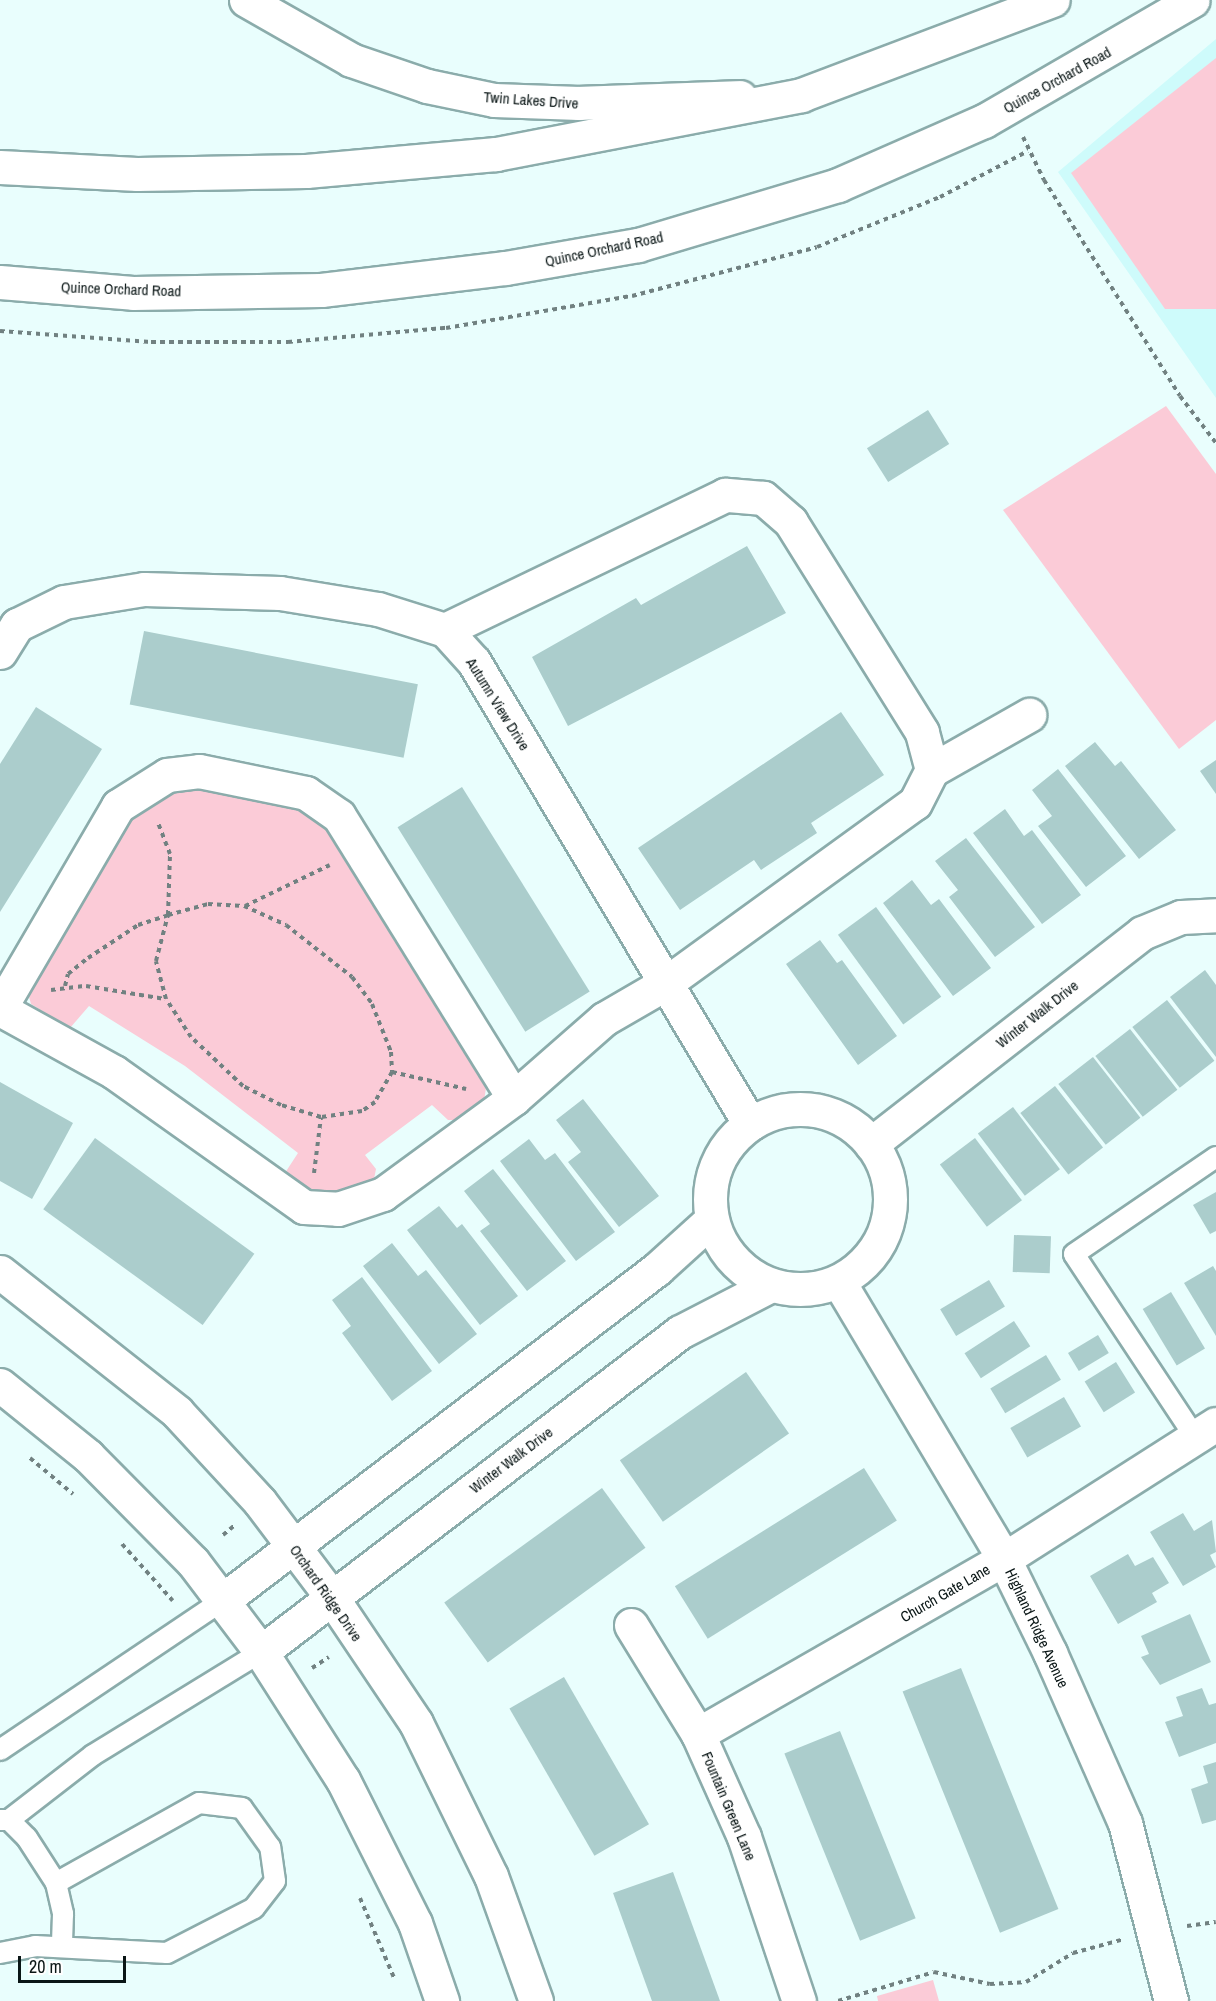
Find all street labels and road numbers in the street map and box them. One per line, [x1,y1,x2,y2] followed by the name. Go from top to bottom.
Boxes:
[1000,43,1114,117] street label: Quince Orchard Road
[483,88,579,112] street label: Twin Lakes Drive
[543,228,665,270] street label: Quince Orchard Road
[61,278,181,300] street label: Quince Orchard Road
[462,654,534,754] street label: Autumn View Drive
[992,976,1082,1052] street label: Winter Walk Drive
[466,1423,556,1497] street label: Winter Walk Drive
[286,1541,366,1645] street label: Orchard Ridge Drive
[897,1560,993,1626] street label: Church Gate Lane
[1001,1565,1073,1691] street label: Highland Ridge Avenue
[698,1749,760,1863] street label: Fountain Green Lane

